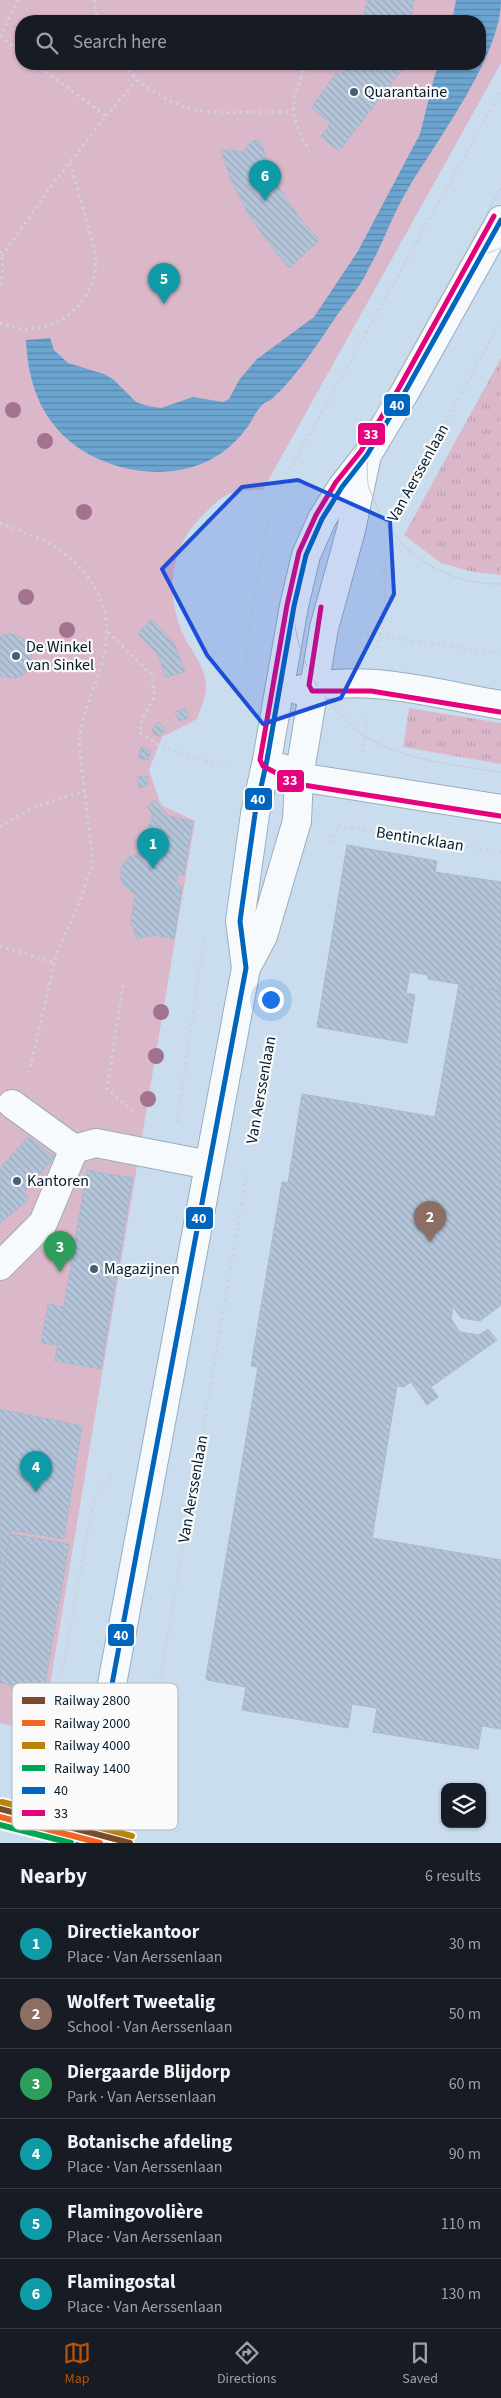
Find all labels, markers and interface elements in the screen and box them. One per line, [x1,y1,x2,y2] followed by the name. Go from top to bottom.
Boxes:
[15,15,486,70] search box
[33,29,61,57] icon: search
[73,29,167,56] text: Search here
[364,81,447,103] place label: Quarantaine
[348,86,360,98] marker: Quarantaine
[249,160,281,201] pin: 6
[148,263,180,304] pin: 5
[383,393,411,417] line badge: 40
[390,396,404,416] text: 40
[382,420,454,526] street label: Van Aerssenlaan
[357,422,386,446] line badge: 33
[364,425,378,445] text: 33
[26,636,94,676] place label: De Winkel van Sinkel
[10,650,22,662] marker: De Winkel van Sinkel
[276,769,305,793] line badge: 33
[283,771,297,791] text: 33
[244,787,273,811] line badge: 40
[251,790,265,810] text: 40
[375,821,465,857] street label: Bentincklaan
[137,828,169,869] pin: 1
[258,987,284,1013] your location
[241,1034,281,1146] street label: Van Aerssenlaan
[27,1170,89,1192] place label: Kantoren
[11,1175,23,1187] marker: Kantoren
[414,1201,446,1242] pin: 2
[185,1206,214,1230] line badge: 40
[192,1209,206,1229] text: 40
[44,1231,76,1272] pin: 3
[104,1258,180,1280] place label: Magazijnen
[88,1263,100,1275] marker: Magazijnen
[173,1433,213,1545] street label: Van Aerssenlaan
[20,1451,52,1492] pin: 4
[107,1623,135,1647] line badge: 40
[114,1626,128,1646] text: 40
[12,1683,178,1830] legend
[54,1691,130,1711] text: Railway 2800
[54,1714,130,1734] text: Railway 2000
[54,1736,130,1756] text: Railway 4000
[54,1759,130,1779] text: Railway 1400
[54,1781,68,1801] text: 40
[441,1783,486,1828] map controls
[441,1783,486,1828] button: layers
[54,1804,68,1824] text: 33
[20,1861,87,1891] text: Nearby
[425,1865,481,1887] text: 6 results
[67,1919,199,1946] text: Directiekantoor
[32,1933,40,1955] text: 1
[449,1933,481,1955] text: 30 m
[67,1946,223,1968] text: Place · Van Aerssenlaan
[67,1989,215,2016] text: Wolfert Tweetalig
[32,2003,40,2025] text: 2
[449,2003,481,2025] text: 50 m
[67,2016,232,2038] text: School · Van Aerssenlaan
[67,2059,231,2086] text: Diergaarde Blijdorp
[32,2073,40,2095] text: 3
[449,2073,481,2095] text: 60 m
[67,2086,216,2108] text: Park · Van Aerssenlaan
[67,2129,232,2156] text: Botanische afdeling
[32,2143,40,2165] text: 4
[449,2143,481,2165] text: 90 m
[67,2156,223,2178] text: Place · Van Aerssenlaan
[67,2199,203,2226] text: Flamingovolière
[32,2213,40,2235] text: 5
[441,2213,481,2235] text: 110 m
[67,2226,223,2248] text: Place · Van Aerssenlaan
[67,2269,175,2296] text: Flamingostal
[32,2283,40,2305] text: 6
[441,2283,481,2305] text: 130 m
[67,2296,223,2318] text: Place · Van Aerssenlaan
[63,2339,91,2389] tab: Map
[217,2339,276,2389] tab: Directions
[402,2339,438,2389] tab: Saved

